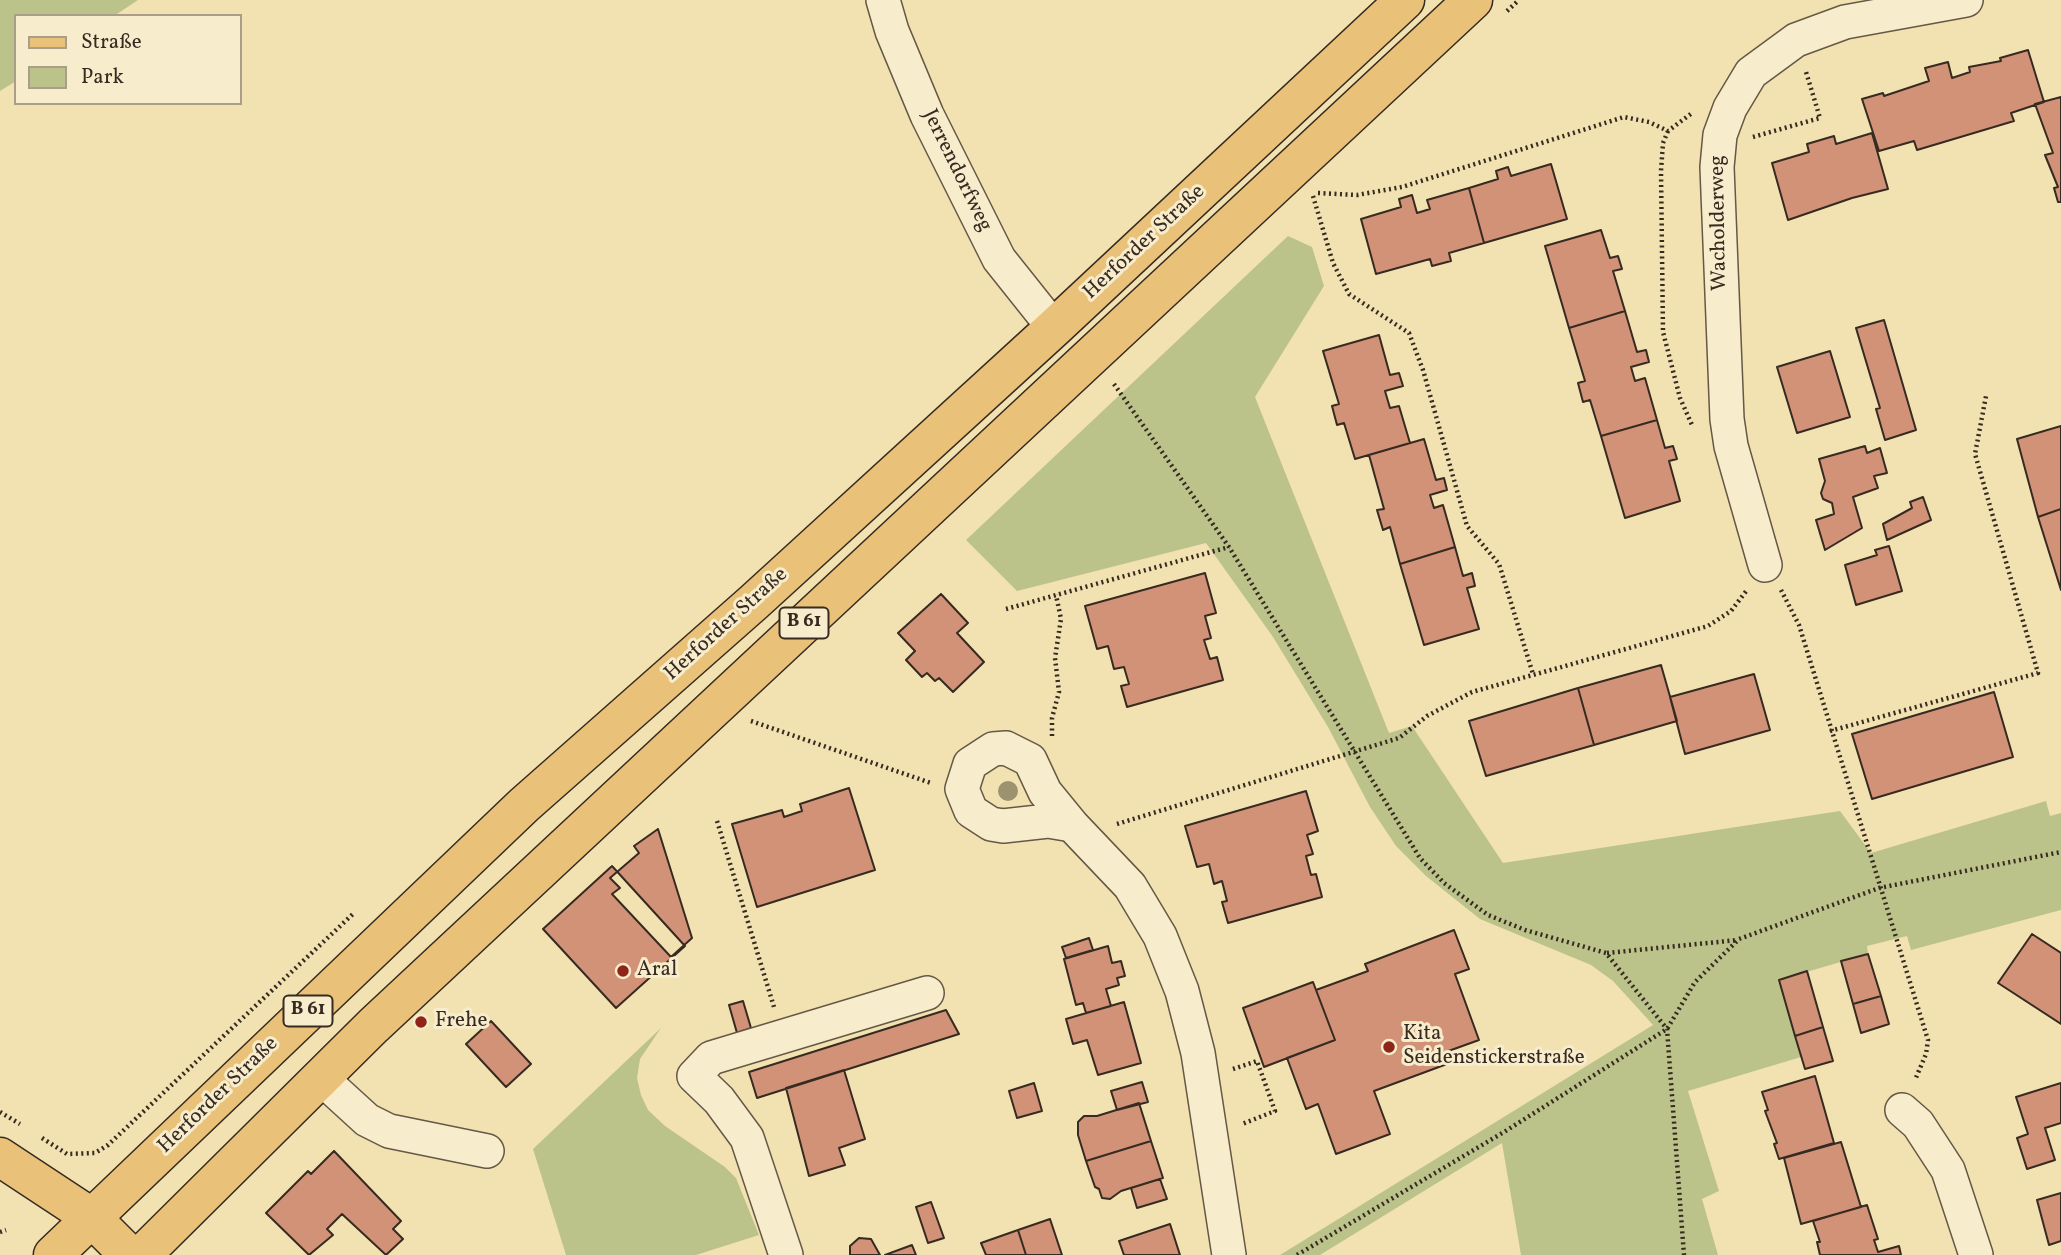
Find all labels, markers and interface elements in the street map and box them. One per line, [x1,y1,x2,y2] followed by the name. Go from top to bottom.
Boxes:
[14,14,242,105] legend
[81,28,142,57] text: Straße
[81,63,124,92] text: Park
[916,106,996,236] street label: Jerrendorfweg
[1706,155,1734,291] street label: Wacholderweg
[1079,180,1211,306] street label: Herforder Straße
[660,563,794,687] street label: Herforder Straße
[780,608,828,638] road number: B 61
[637,958,677,984] place label: Aral
[615,963,631,979] marker: Aral
[284,995,332,1026] road number: B 61
[435,1009,487,1035] place label: Frehe
[413,1014,429,1030] marker: Frehe
[1403,1022,1585,1072] place label: Kita Seidenstickerstraße
[154,1032,284,1160] street label: Herforder Straße
[1381,1039,1397,1055] marker: Kita Seidenstickerstraße

